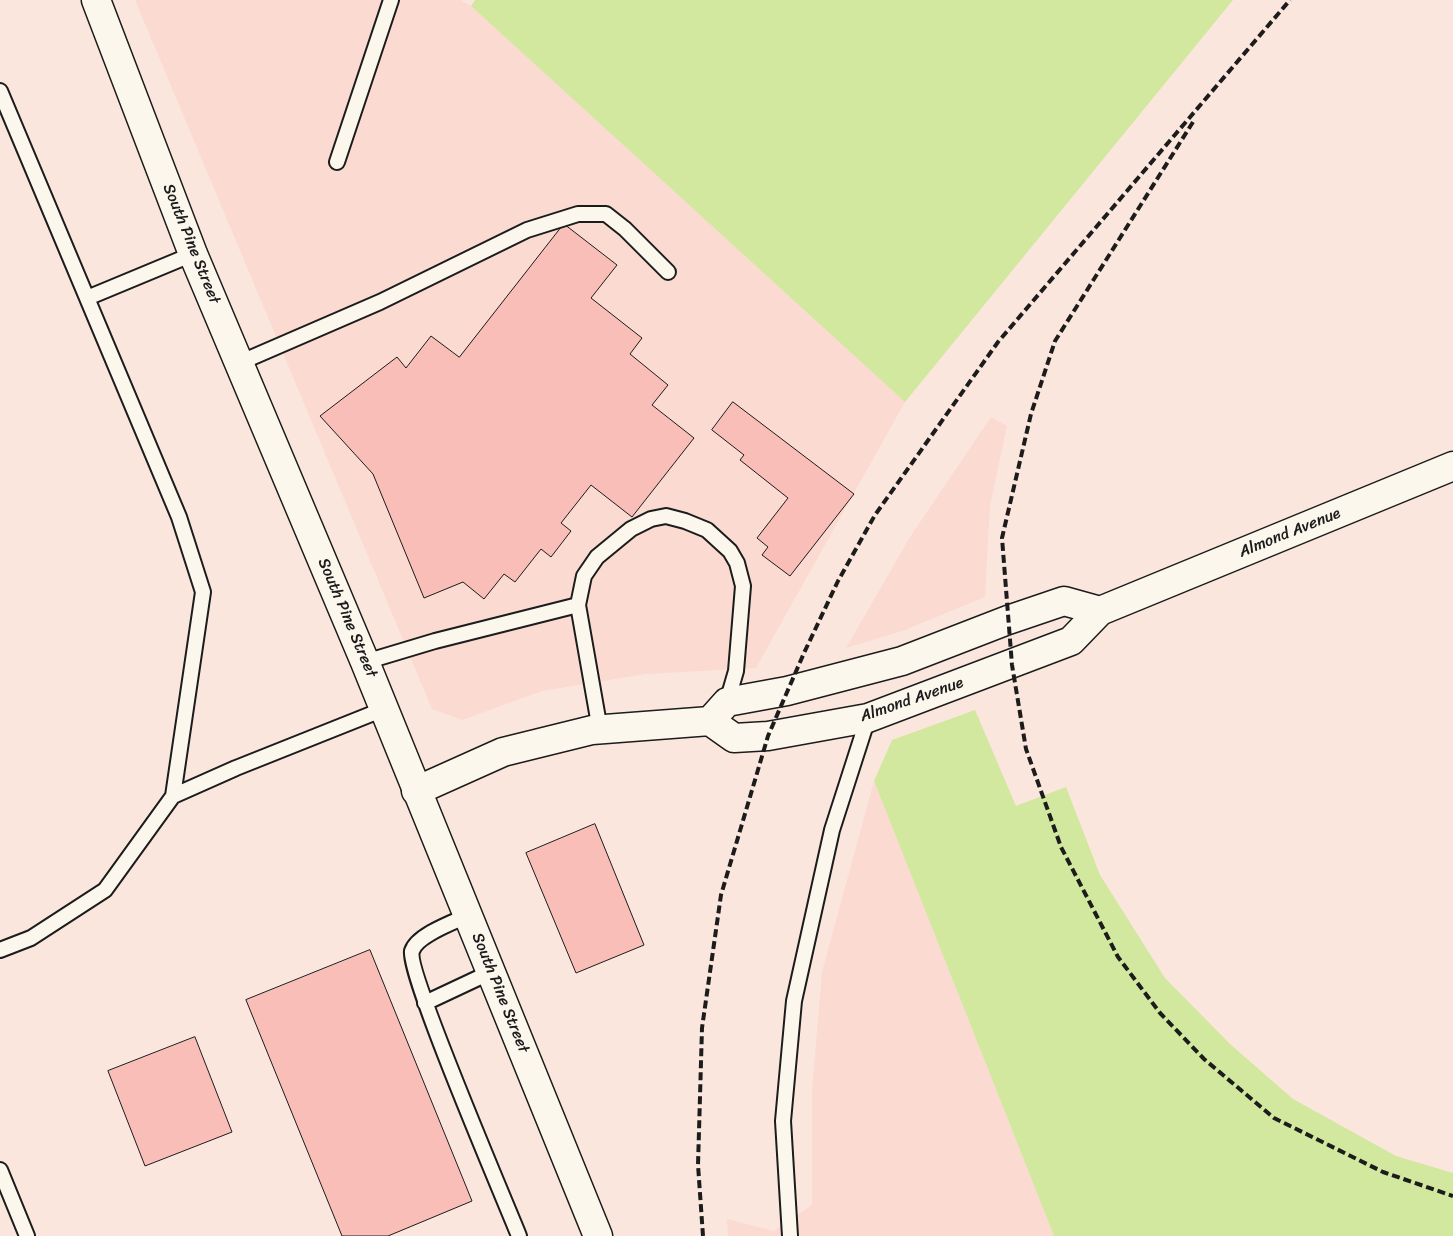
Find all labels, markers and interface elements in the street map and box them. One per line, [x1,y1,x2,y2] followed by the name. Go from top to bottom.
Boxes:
[158,181,224,307] street label: South Pine Street
[1236,504,1344,562] street label: Almond Avenue
[313,555,381,681] street label: South Pine Street
[858,673,966,727] street label: Almond Avenue
[467,930,533,1056] street label: South Pine Street

